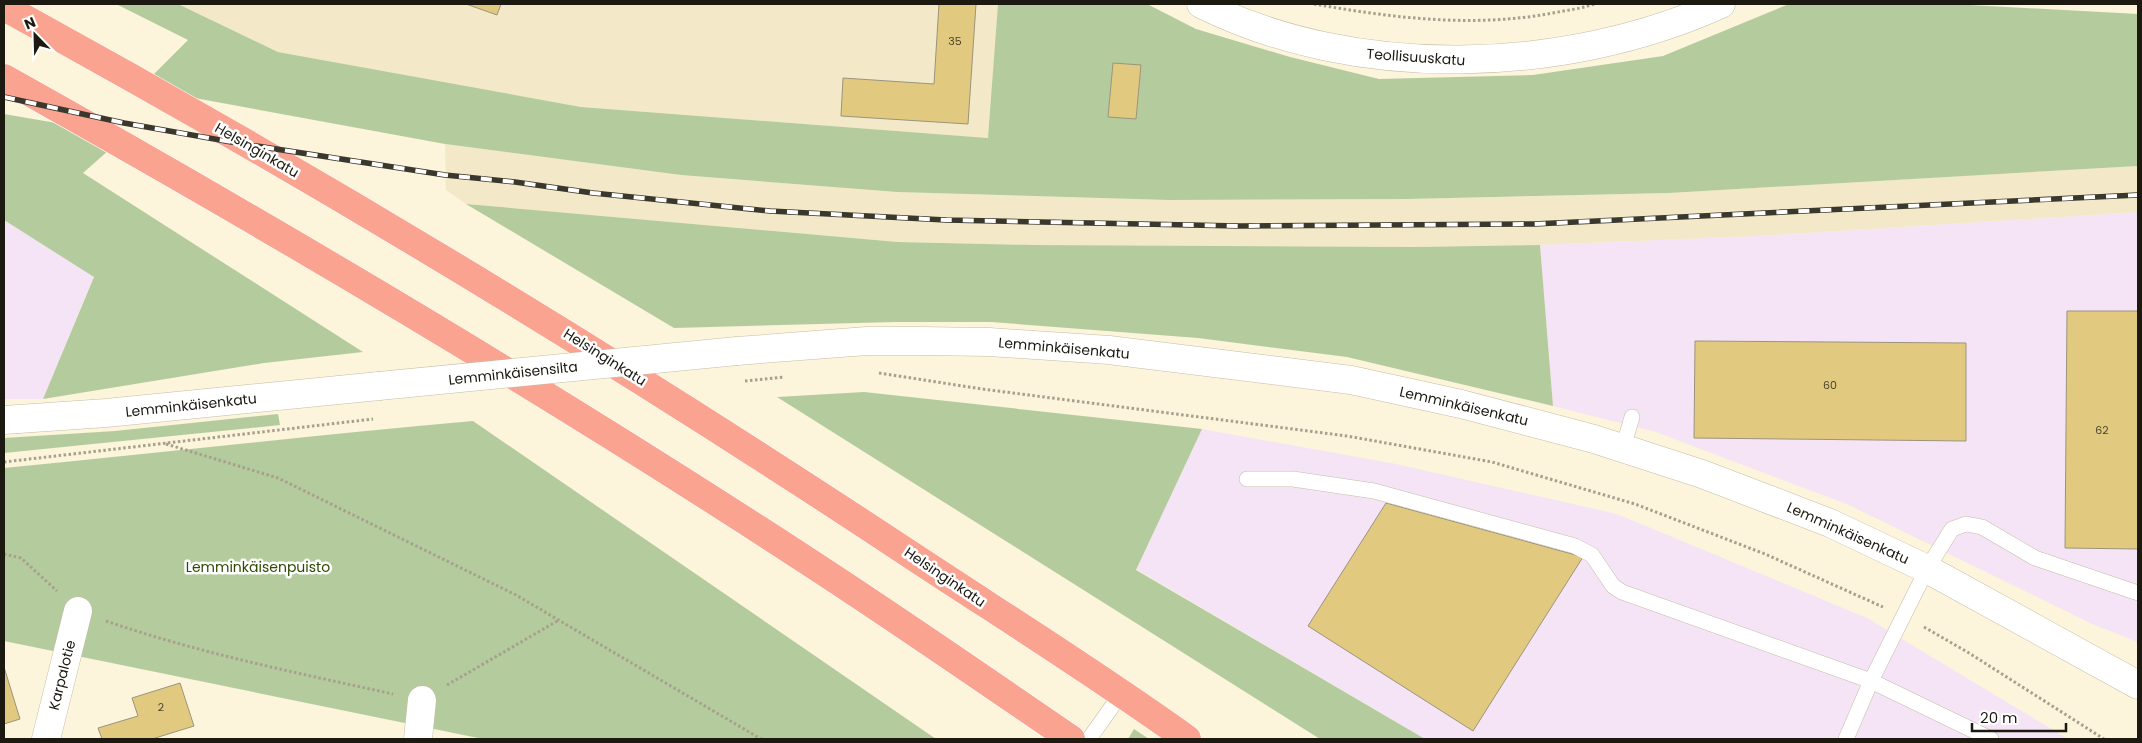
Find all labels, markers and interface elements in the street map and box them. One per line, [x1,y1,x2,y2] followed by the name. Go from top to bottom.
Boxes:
[10,10,60,60] north arrow
[21,12,39,34] text: N
[948,33,962,49] house number: 35
[1366,44,1466,70] street label: Teollisuuskatu
[211,118,303,182] street label: Helsinginkatu
[560,324,650,390] street label: Helsinginkatu
[997,332,1131,364] street label: Lemminkäisenkatu
[447,356,579,390] street label: Lemminkäisensilta
[1823,377,1837,393] house number: 60
[1398,381,1530,431] street label: Lemminkäisenkatu
[124,388,258,422] street label: Lemminkäisenkatu
[2095,422,2109,438] house number: 62
[1784,497,1912,569] street label: Lemminkäisenkatu
[900,542,990,612] street label: Helsinginkatu
[186,557,330,577] park label: Lemminkäisenpuisto
[44,638,80,712] street label: Karpalotie
[158,699,164,715] house number: 2
[1972,700,2066,732] scale bar
[1980,707,2018,728] text: 20 m

